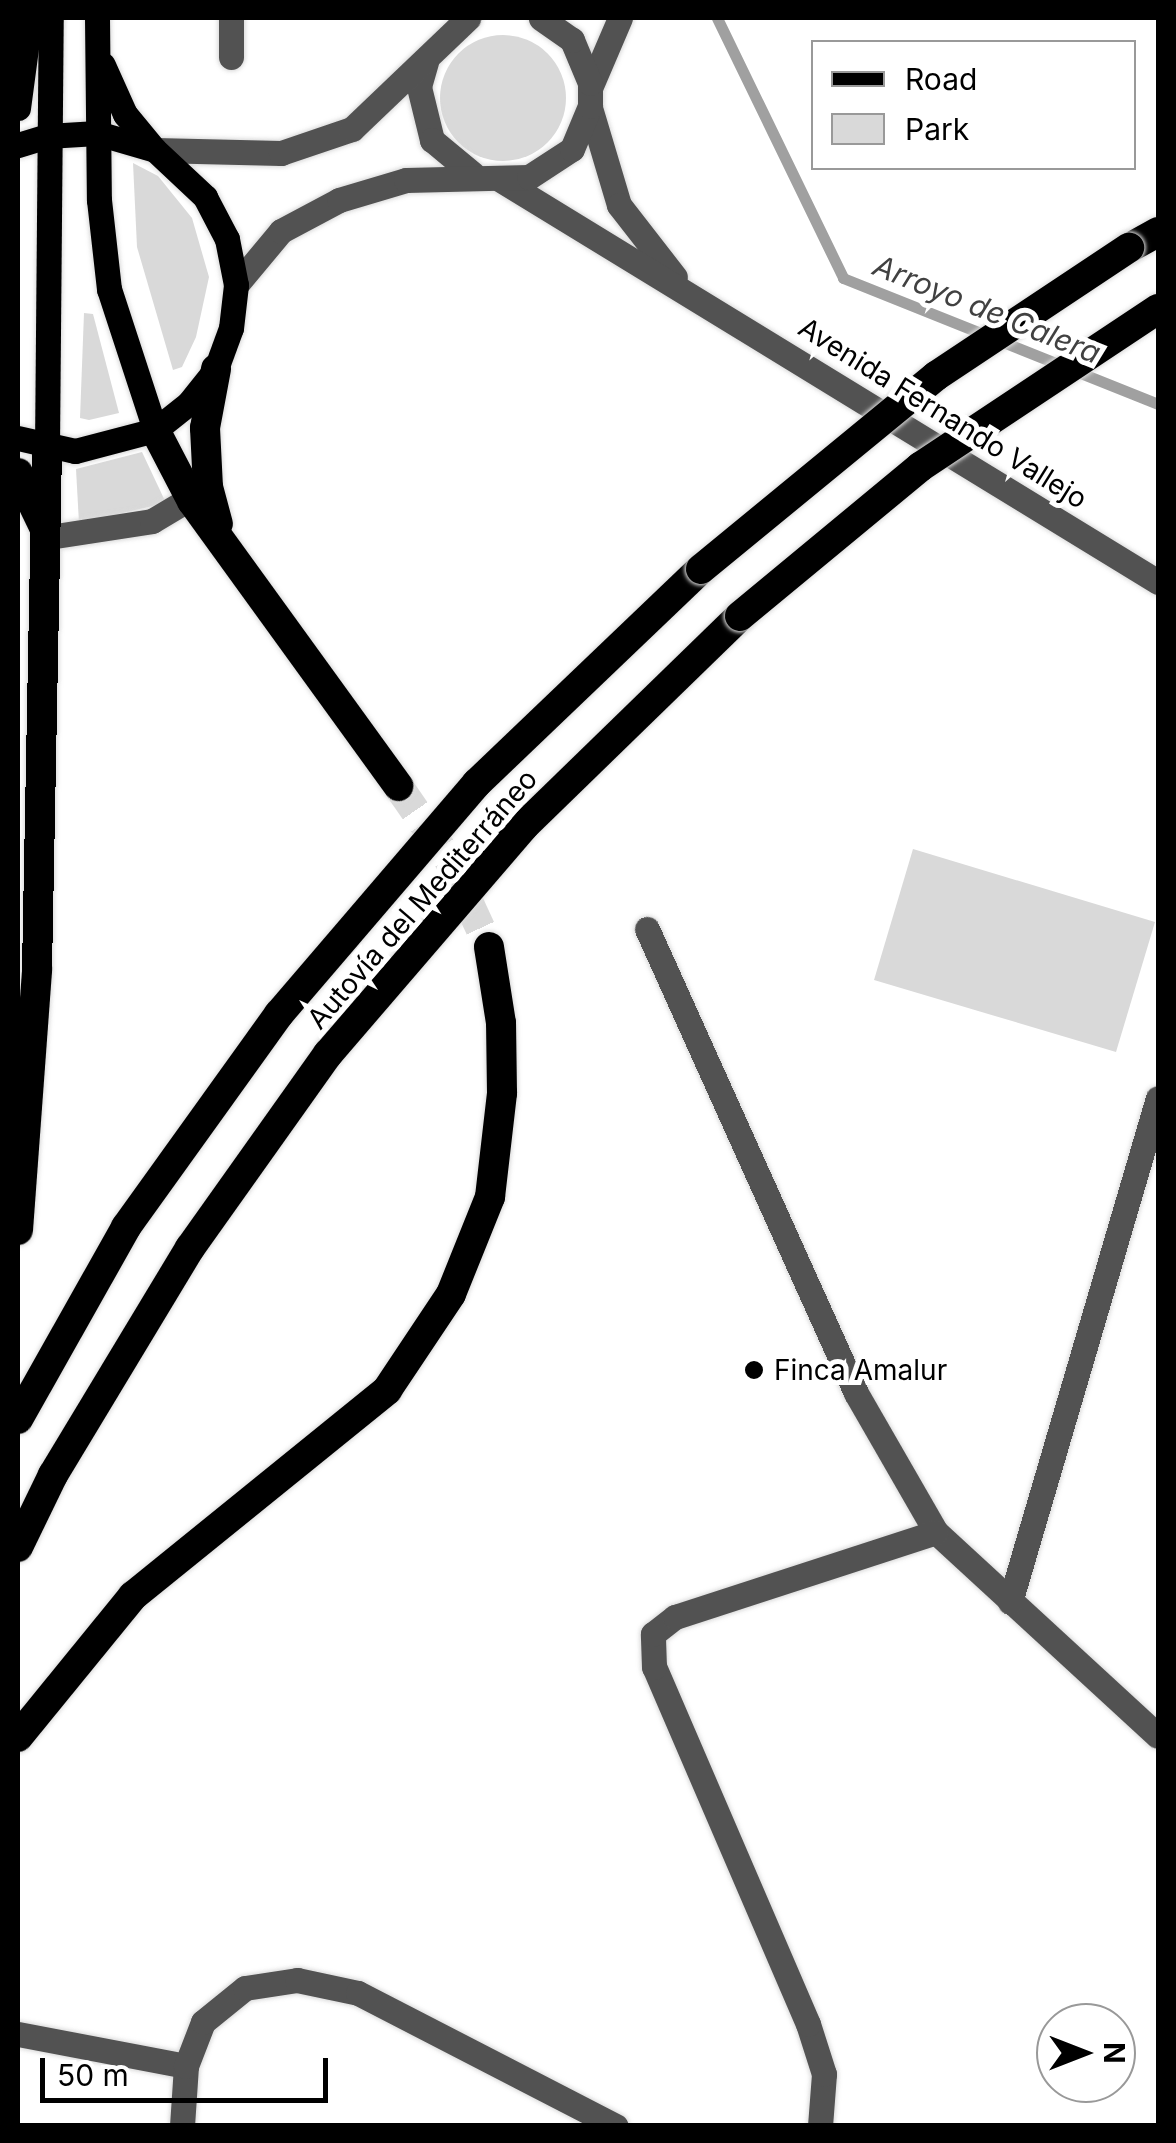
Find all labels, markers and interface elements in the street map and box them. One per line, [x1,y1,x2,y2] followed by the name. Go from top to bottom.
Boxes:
[811,40,1136,170] legend
[905,61,977,97] text: Road
[905,111,969,147] text: Park
[868,247,1106,371] water label: Arroyo de Calera
[793,310,1093,516] street label: Avenida Fernando Vallejo
[300,762,544,1036] street label: Autovía del Mediterráneo
[774,1353,947,1387] place label: Finca Amalur
[743,1359,765,1381] marker: Finca Amalur
[1036,2003,1136,2103] north arrow
[45,2038,332,2100] scale bar
[1097,2042,1131,2064] text: N
[57,2057,129,2093] text: 50 m

